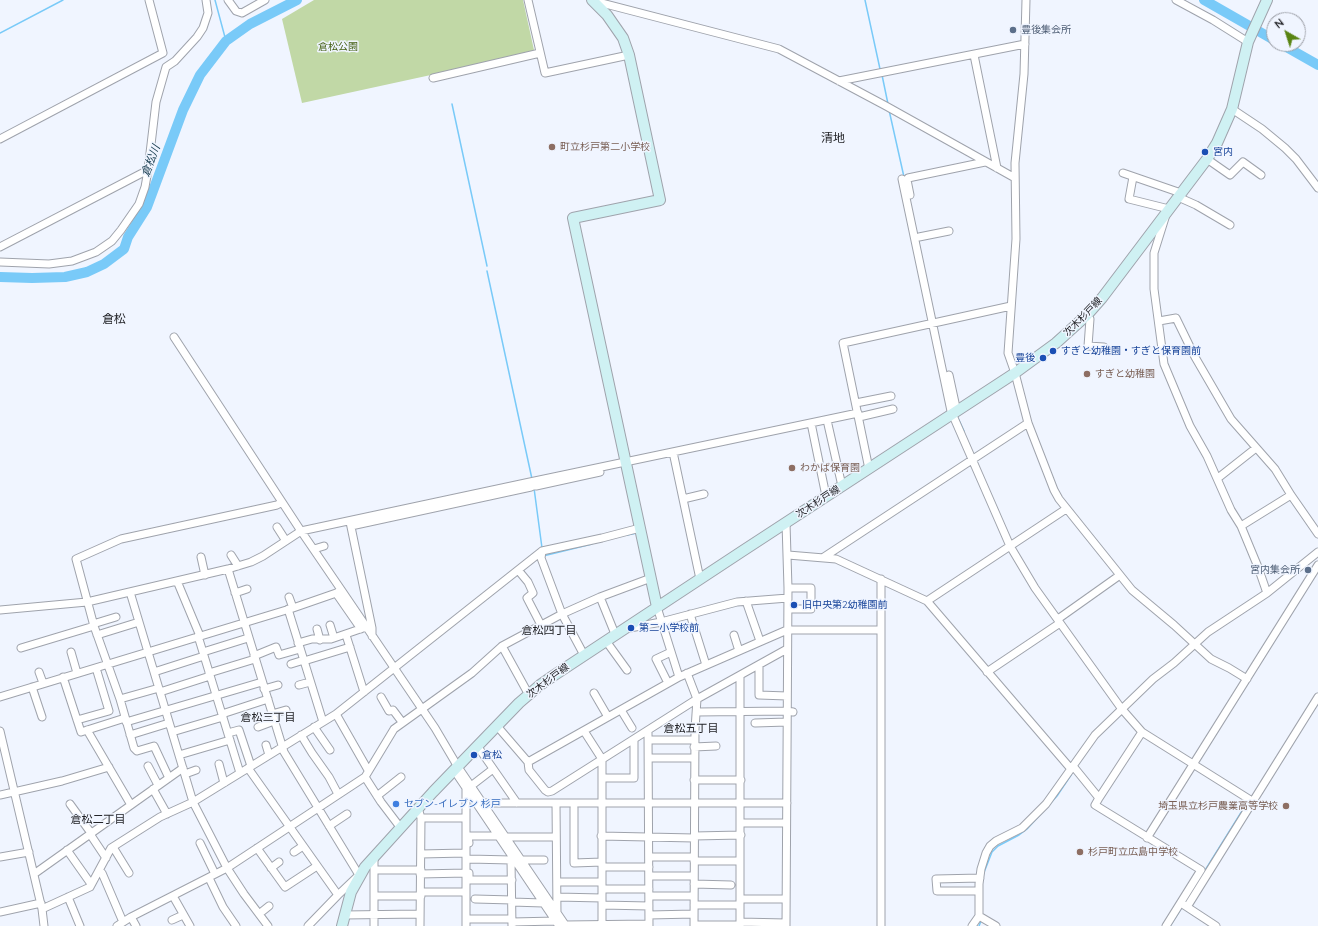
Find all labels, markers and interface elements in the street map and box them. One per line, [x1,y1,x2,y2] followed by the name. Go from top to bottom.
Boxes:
[1266,12,1306,52] north arrow
[1272,15,1287,31] text: N
[1021,24,1071,36] place label: 豊後集会所
[1008,25,1018,35] marker: 豊後集会所
[318,41,358,53] park label: 倉松公園
[821,131,845,145] district label: 清地
[560,141,650,153] place label: 町立杉戸第二小学校
[547,142,557,152] marker: 町立杉戸第二小学校
[139,143,163,179] water label: 倉松川
[1213,146,1233,158] place label: 宮内
[1200,147,1210,157] marker: 宮内
[1061,295,1105,339] street label: 次木杉戸線
[102,312,126,326] district label: 倉松
[1061,345,1201,357] place label: すぎと幼稚園・すぎと保育園前
[1048,346,1058,356] marker: すぎと幼稚園・すぎと保育園前
[1015,352,1035,364] place label: 豊後
[1038,353,1048,363] marker: 豊後
[1095,368,1155,380] place label: すぎと幼稚園
[1082,369,1092,379] marker: すぎと幼稚園
[800,462,860,474] place label: わかば保育園
[787,463,797,473] marker: わかば保育園
[794,483,842,521] street label: 次木杉戸線
[1250,564,1300,576] place label: 宮内集会所
[1303,565,1313,575] marker: 宮内集会所
[802,599,888,611] place label: 旧中央第2幼稚園前
[789,600,799,610] marker: 旧中央第2幼稚園前
[639,622,699,634] place label: 第二小学校前
[626,623,636,633] marker: 第二小学校前
[522,624,576,638] district label: 倉松四丁目
[524,661,572,701] street label: 次木杉戸線
[241,711,295,725] district label: 倉松三丁目
[664,722,718,736] district label: 倉松五丁目
[482,749,502,761] place label: 倉松
[469,750,479,760] marker: 倉松
[404,798,501,810] place label: セブン-イレブン 杉戸
[391,799,401,809] marker: セブン-イレブン 杉戸
[1158,800,1278,812] place label: 埼玉県立杉戸農業高等学校
[1281,801,1291,811] marker: 埼玉県立杉戸農業高等学校
[71,813,125,827] district label: 倉松二丁目
[1088,846,1178,858] place label: 杉戸町立広島中学校
[1075,847,1085,857] marker: 杉戸町立広島中学校

